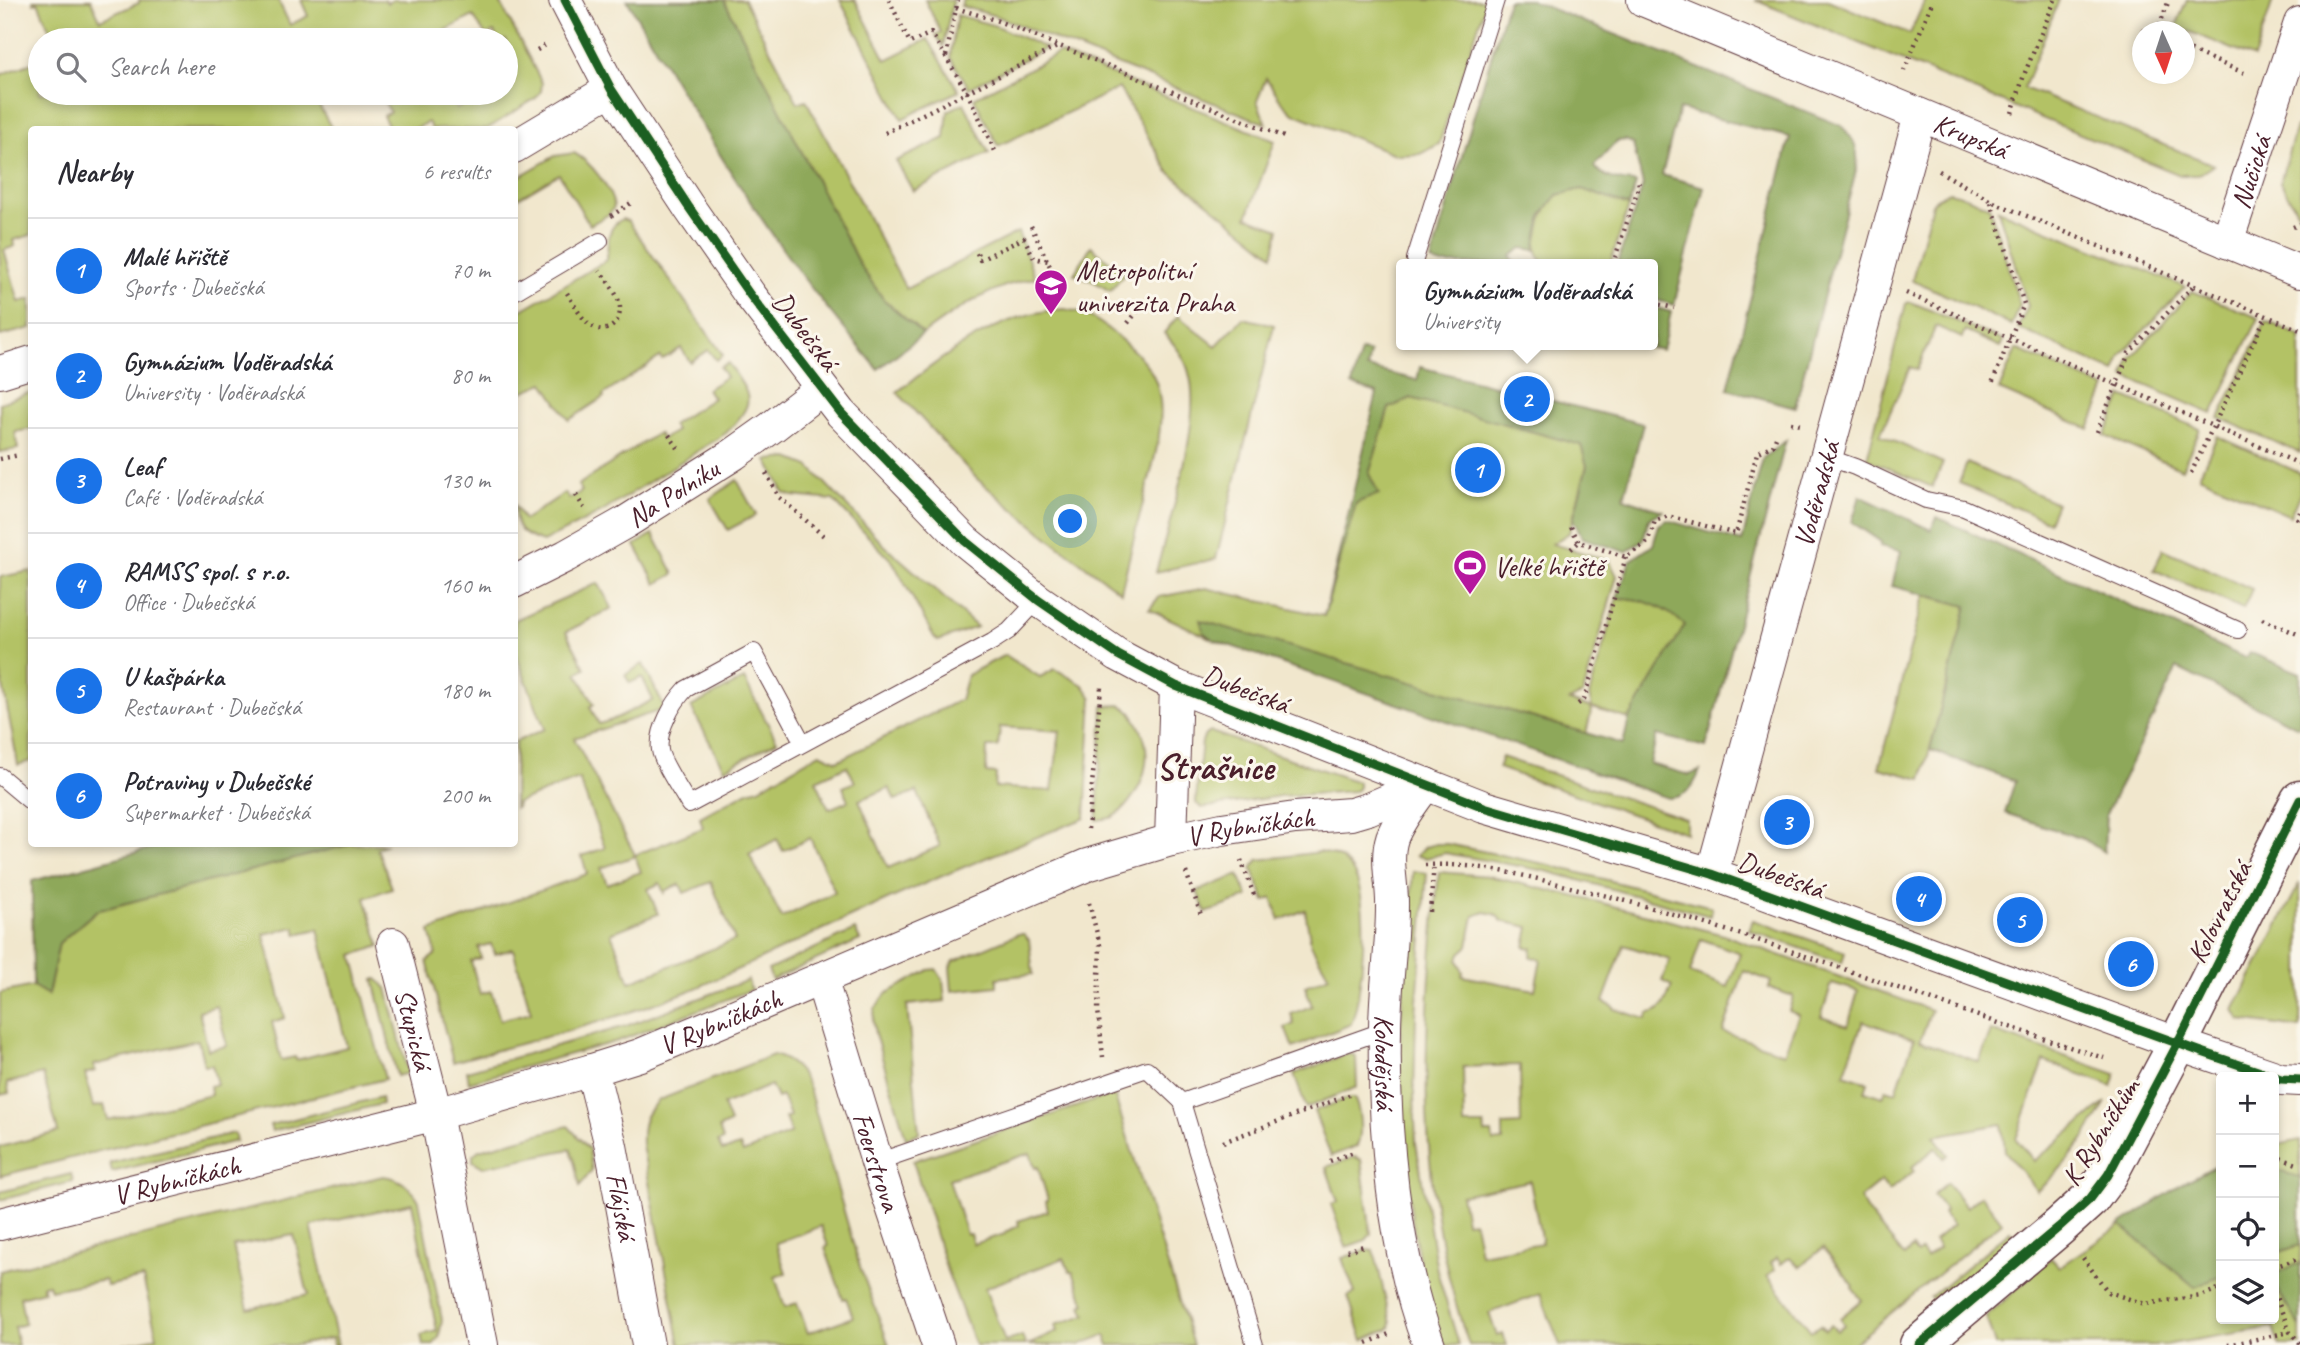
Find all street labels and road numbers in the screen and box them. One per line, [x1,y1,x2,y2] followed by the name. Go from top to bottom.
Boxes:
[1929,105,2016,168] street label: Krupská
[2222,128,2280,213] street label: Nučická
[765,285,849,379] street label: Dubečská
[1785,435,1848,551] street label: Voděradská
[620,450,726,535] street label: Na Polníku
[1198,657,1297,722] street label: Dubečská
[1183,799,1317,854] street label: V Rybníčkách
[1733,843,1832,908] street label: Dubečská
[2179,853,2261,969] street label: Kolovratská
[654,980,788,1063] street label: V Rybníčkách
[387,985,442,1076] street label: Stupická
[1367,1015,1404,1113] street label: Kolodějská
[2053,1070,2148,1192] street label: K Rybníčkům
[845,1108,910,1217] street label: Foerstrova
[110,1146,245,1212] street label: V Rybníčkách
[599,1170,646,1246] street label: Flájská

